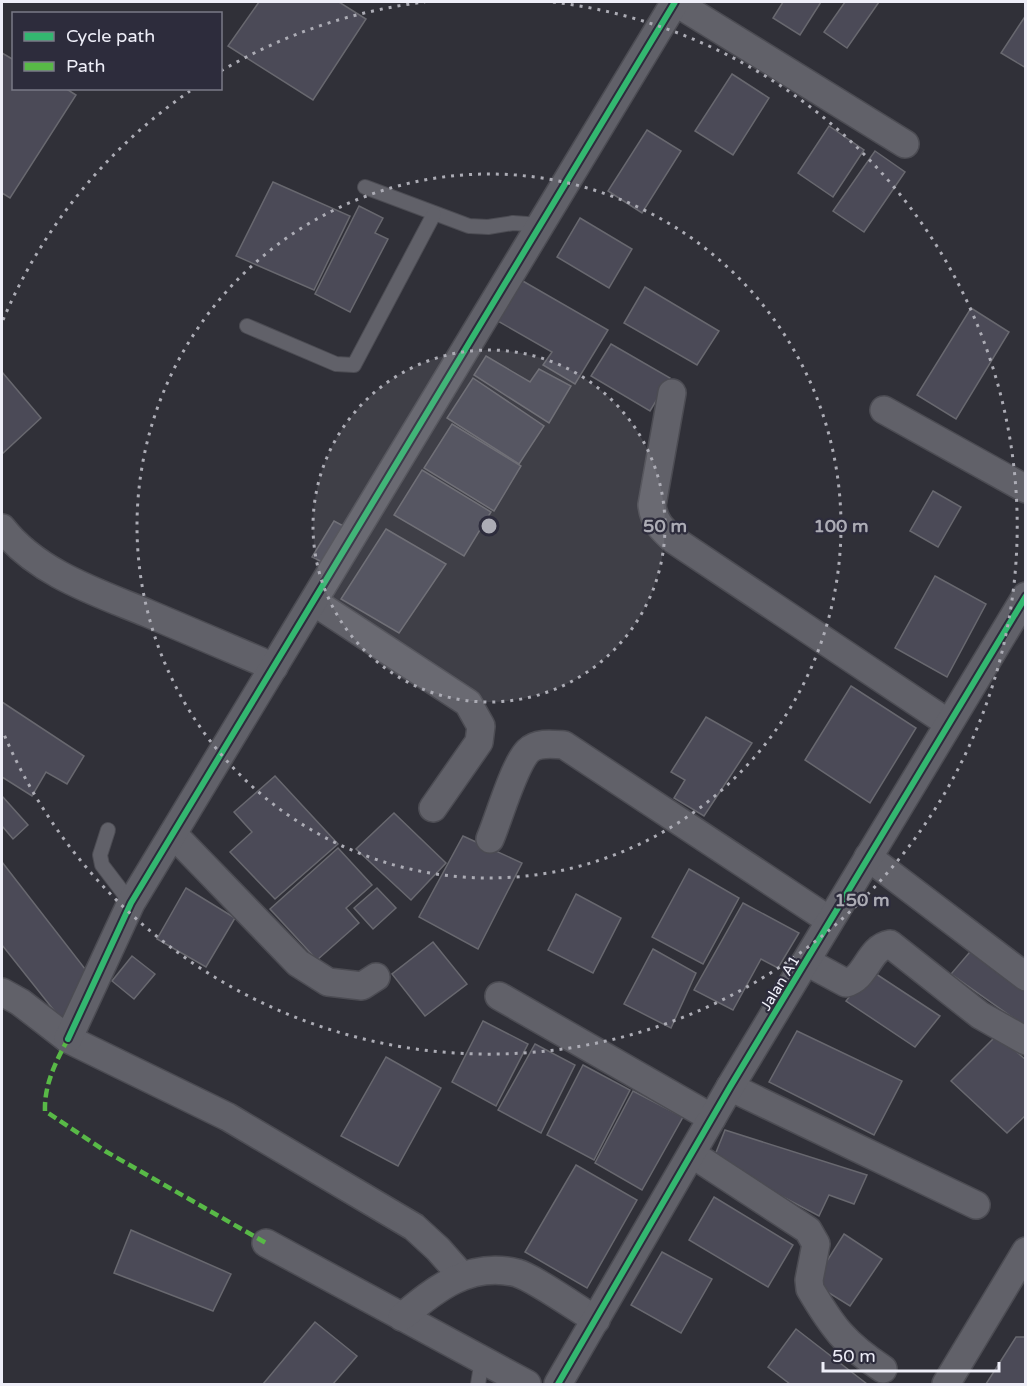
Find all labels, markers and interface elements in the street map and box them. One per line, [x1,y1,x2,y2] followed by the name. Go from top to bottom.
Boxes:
[12,12,222,90] legend
[66,25,155,47] text: Cycle path
[66,55,105,77] text: Path
[643,515,687,537] text: 50 m
[813,515,869,537] text: 100 m
[479,516,499,536] centre of rings
[834,889,890,911] text: 150 m
[757,952,803,1014] street label: Jalan A1
[823,1335,998,1373] scale bar
[832,1345,876,1367] text: 50 m

